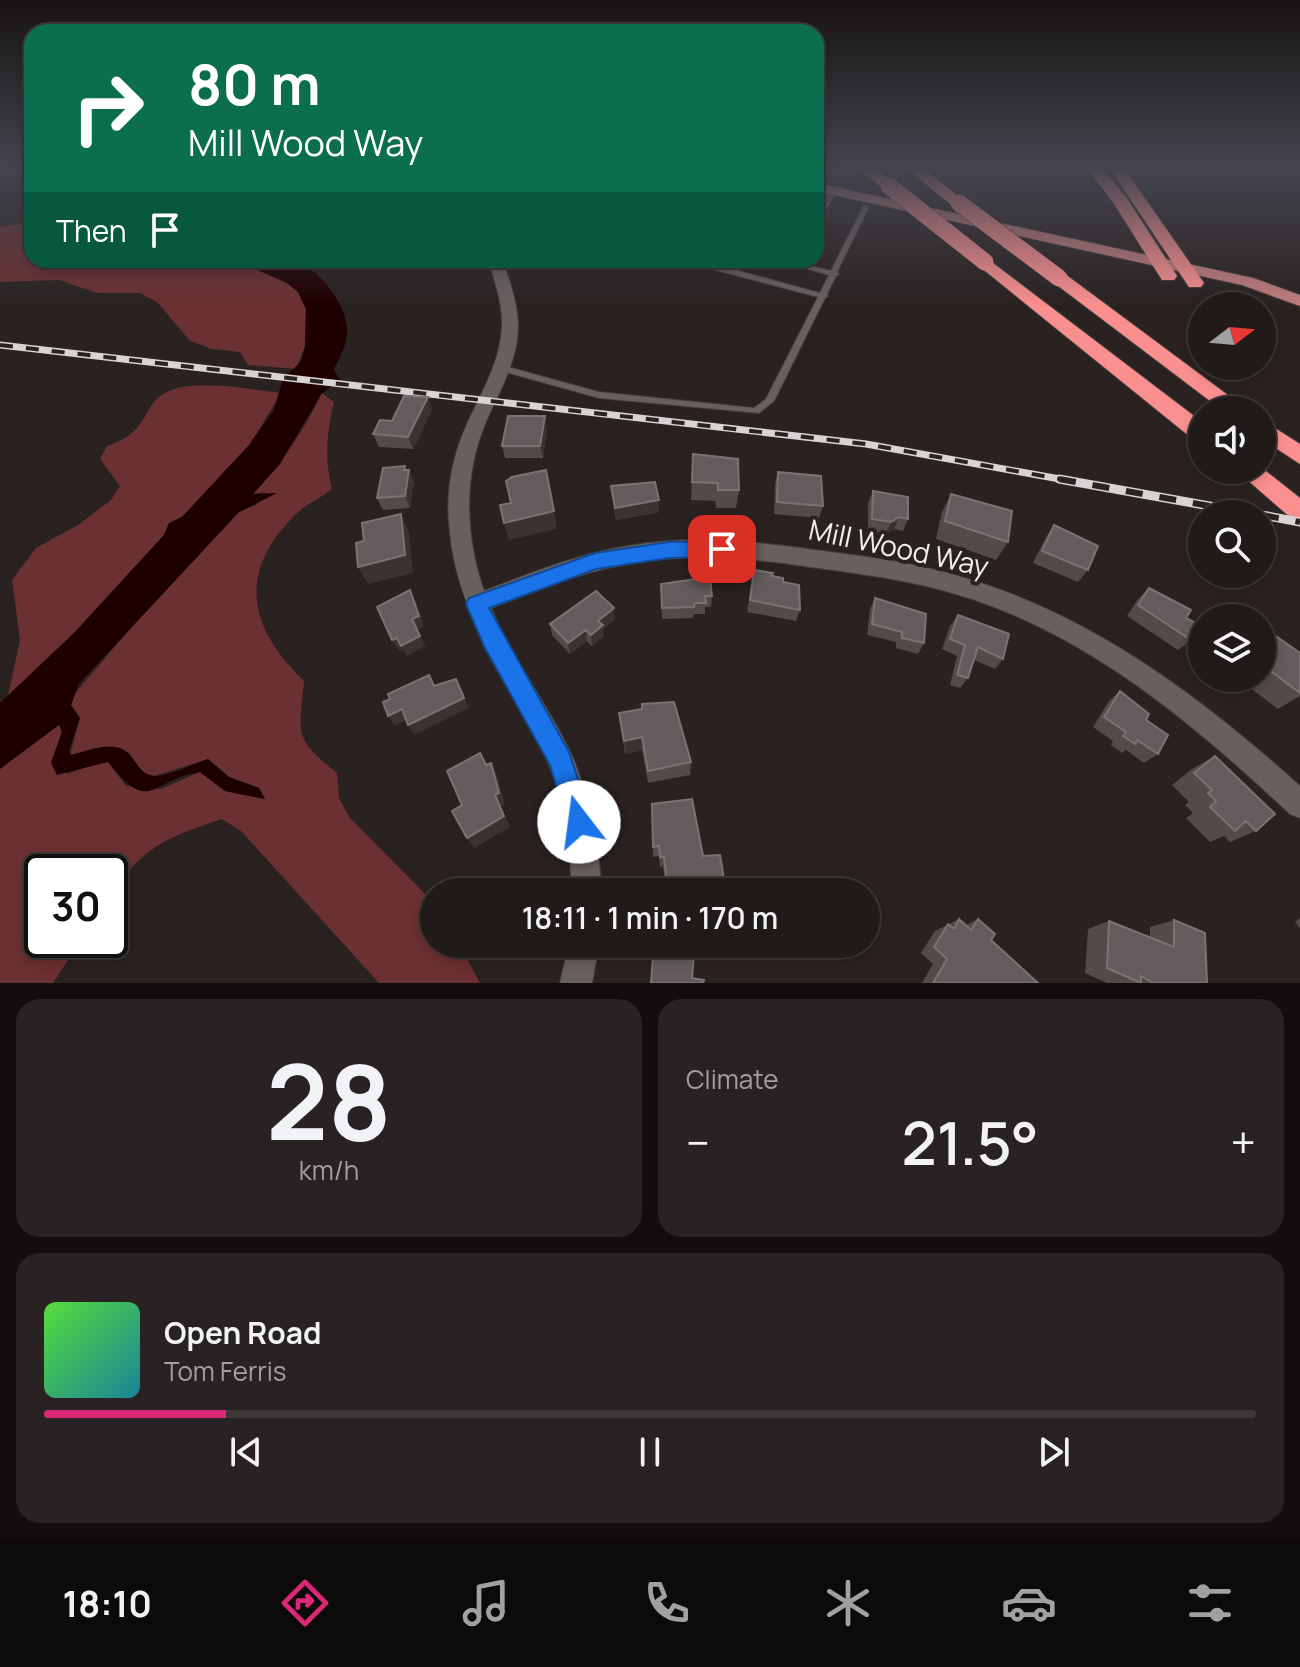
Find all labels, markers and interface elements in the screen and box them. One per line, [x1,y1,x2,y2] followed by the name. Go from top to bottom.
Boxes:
[188,45,321,122] text: 80 m
[56,56,160,160] icon: right
[188,118,423,167] text: Mill Wood Way
[143,208,187,252] icon: arrive
[56,210,127,251] text: Then
[1188,292,1276,380] north arrow
[1188,292,1276,692] map controls
[1188,396,1276,484] button: sound
[1188,500,1276,588] button: search
[806,509,993,585] street label: Mill Wood Way
[688,515,756,583] pin
[700,527,744,571] icon: arrive
[1188,604,1276,692] button: layers
[537,780,621,864] position arrow
[24,854,128,958] speed limit sign: 30
[522,897,778,938] text: 18:11 · 1 min · 170 m
[266,1029,392,1171] text: 28
[686,1061,778,1097] text: Climate
[902,1101,1039,1183] text: 21.5°
[686,1112,710,1172] text: −
[1231,1112,1256,1172] text: +
[299,1152,359,1188] text: km/h
[164,1312,321,1353] text: Open Road
[164,1353,286,1389] text: Tom Ferris
[224,1430,268,1474] icon: previous
[628,1430,672,1474] icon: pause
[1032,1430,1076,1474] icon: next
[277,1575,333,1631] icon: directions
[458,1575,514,1631] icon: music
[639,1575,695,1631] icon: phone
[820,1575,876,1631] icon: climate
[1001,1575,1057,1631] icon: car
[1182,1575,1238,1631] icon: filters
[62,1579,152,1628] text: 18:10

